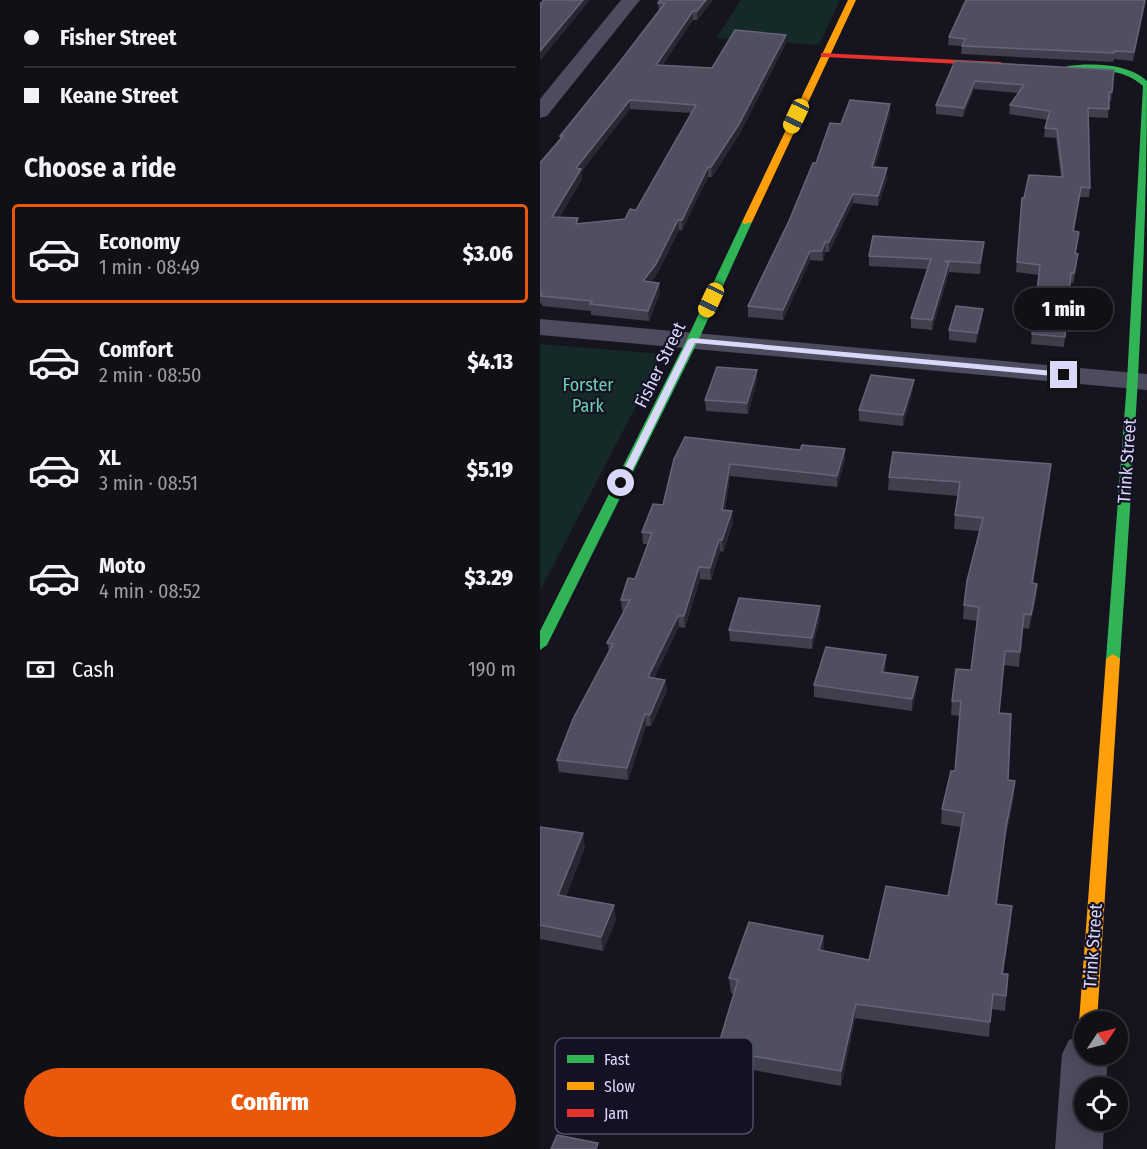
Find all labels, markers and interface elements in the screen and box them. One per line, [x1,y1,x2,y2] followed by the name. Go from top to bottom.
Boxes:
[60,24,177,51] text: Fisher Street
[60,82,178,109] text: Keane Street
[780,96,812,136] car
[24,152,176,184] text: Choose a ride
[27,227,81,281] icon: car
[99,228,180,255] text: Economy
[463,240,513,267] text: $3.06
[99,255,200,279] text: 1 min · 08:49
[695,280,727,320] car
[1014,288,1114,330] callout: 1 min
[1042,297,1085,321] text: 1 min
[630,318,690,411] street label: Fisher Street
[27,335,81,389] icon: car
[99,336,173,363] text: Comfort
[467,348,513,375] text: $4.13
[1050,361,1077,388] route end
[99,363,201,387] text: 2 min · 08:50
[562,374,614,417] park label: Forster Park
[1113,418,1141,504] street label: Trink Street
[27,443,81,497] icon: car
[99,444,121,471] text: XL
[467,456,513,483] text: $5.19
[607,469,634,496] route start
[99,471,198,495] text: 3 min · 08:51
[27,551,81,605] icon: car
[99,552,146,579] text: Moto
[464,564,513,591] text: $3.29
[99,579,201,603] text: 4 min · 08:52
[24,653,57,686] icon: cash
[72,656,115,683] text: Cash
[468,657,516,681] text: 190 m
[1079,903,1107,989] street label: Trink Street
[1074,1011,1128,1065] north arrow
[1074,1011,1128,1131] map controls
[555,1038,753,1134] legend
[604,1050,631,1069] text: Fast
[24,1068,516,1137] button: Confirm
[604,1077,635,1096] text: Slow
[1074,1077,1128,1131] button: locate
[604,1104,629,1123] text: Jam

